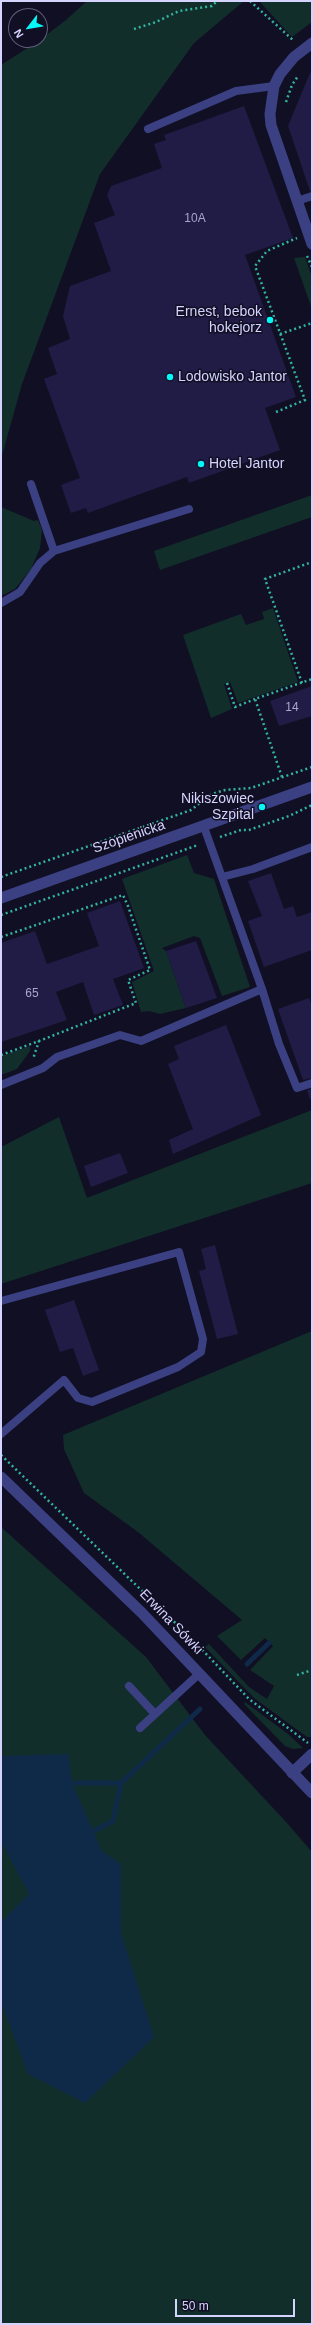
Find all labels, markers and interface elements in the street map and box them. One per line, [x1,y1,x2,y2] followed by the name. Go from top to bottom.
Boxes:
[8,8,48,48] north arrow
[11,27,26,40] text: N
[184,212,206,226] house number: 10A
[176,304,262,336] place label: Ernest, bebok hokejorz
[265,315,275,325] marker: Ernest, bebok hokejorz
[178,369,287,385] place label: Lodowisko Jantor
[165,372,175,382] marker: Lodowisko Jantor
[209,456,284,472] place label: Hotel Jantor
[196,459,206,469] marker: Hotel Jantor
[285,701,299,715] house number: 14
[181,791,254,824] place label: Nikiszowiec Szpital
[257,802,267,812] marker: Nikiszowiec Szpital
[91,817,167,857] street label: Szopienicka
[25,987,39,1001] house number: 65
[136,1586,206,1658] street label: Erwina Sówki
[177,2291,297,2317] scale bar
[182,2299,209,2313] text: 50 m

